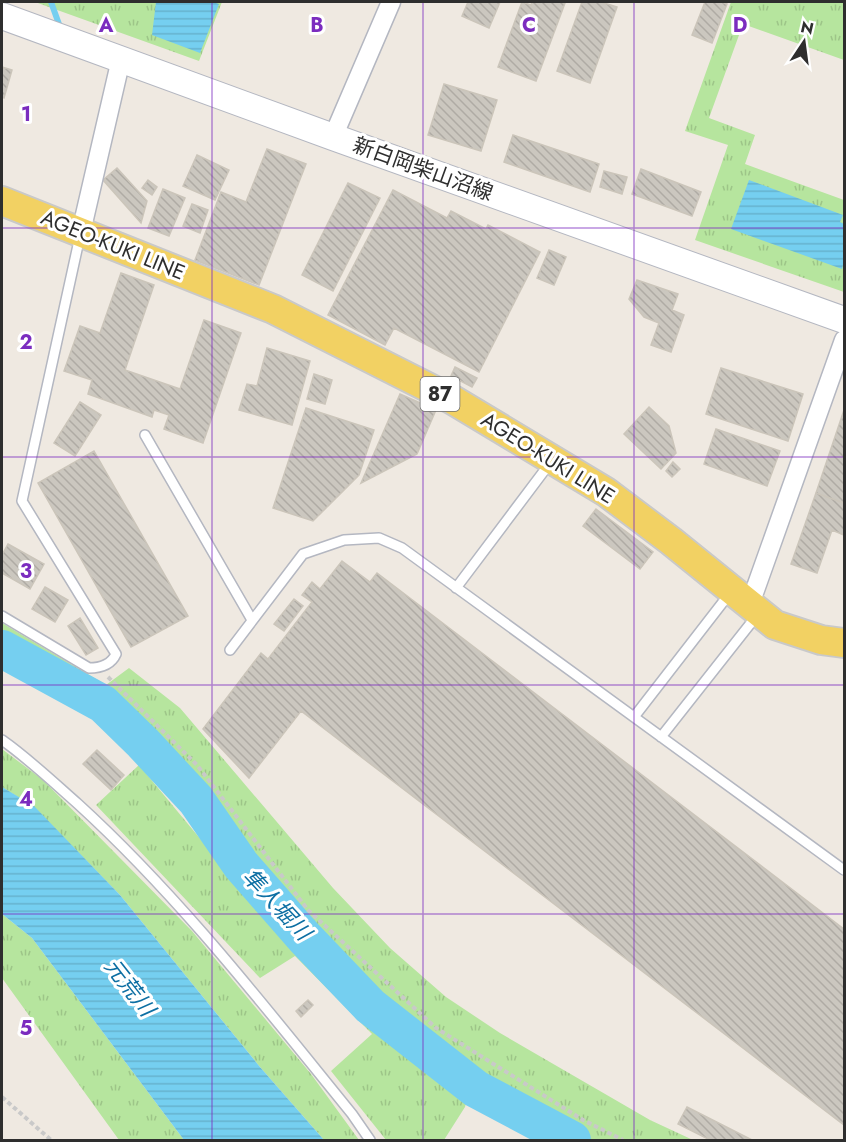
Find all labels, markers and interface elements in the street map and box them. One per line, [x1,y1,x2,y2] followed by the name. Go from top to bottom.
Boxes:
[98,11,114,40] text: A
[310,11,324,40] text: B
[522,11,536,40] text: C
[733,11,747,40] text: D
[774,12,834,72] north arrow
[798,15,816,41] text: N
[21,100,31,129] text: 1
[349,130,497,208] street label: 新白岡柴山沼線
[37,202,189,288] street label: AGEO-KUKI LINE
[19,328,33,357] text: 2
[420,377,460,411] road number: 87
[475,405,621,511] street label: AGEO-KUKI LINE
[20,557,32,586] text: 3
[19,785,33,814] text: 4
[235,861,320,949] water label: 隼人堀川
[97,951,164,1024] water label: 元荒川
[20,1014,33,1043] text: 5

